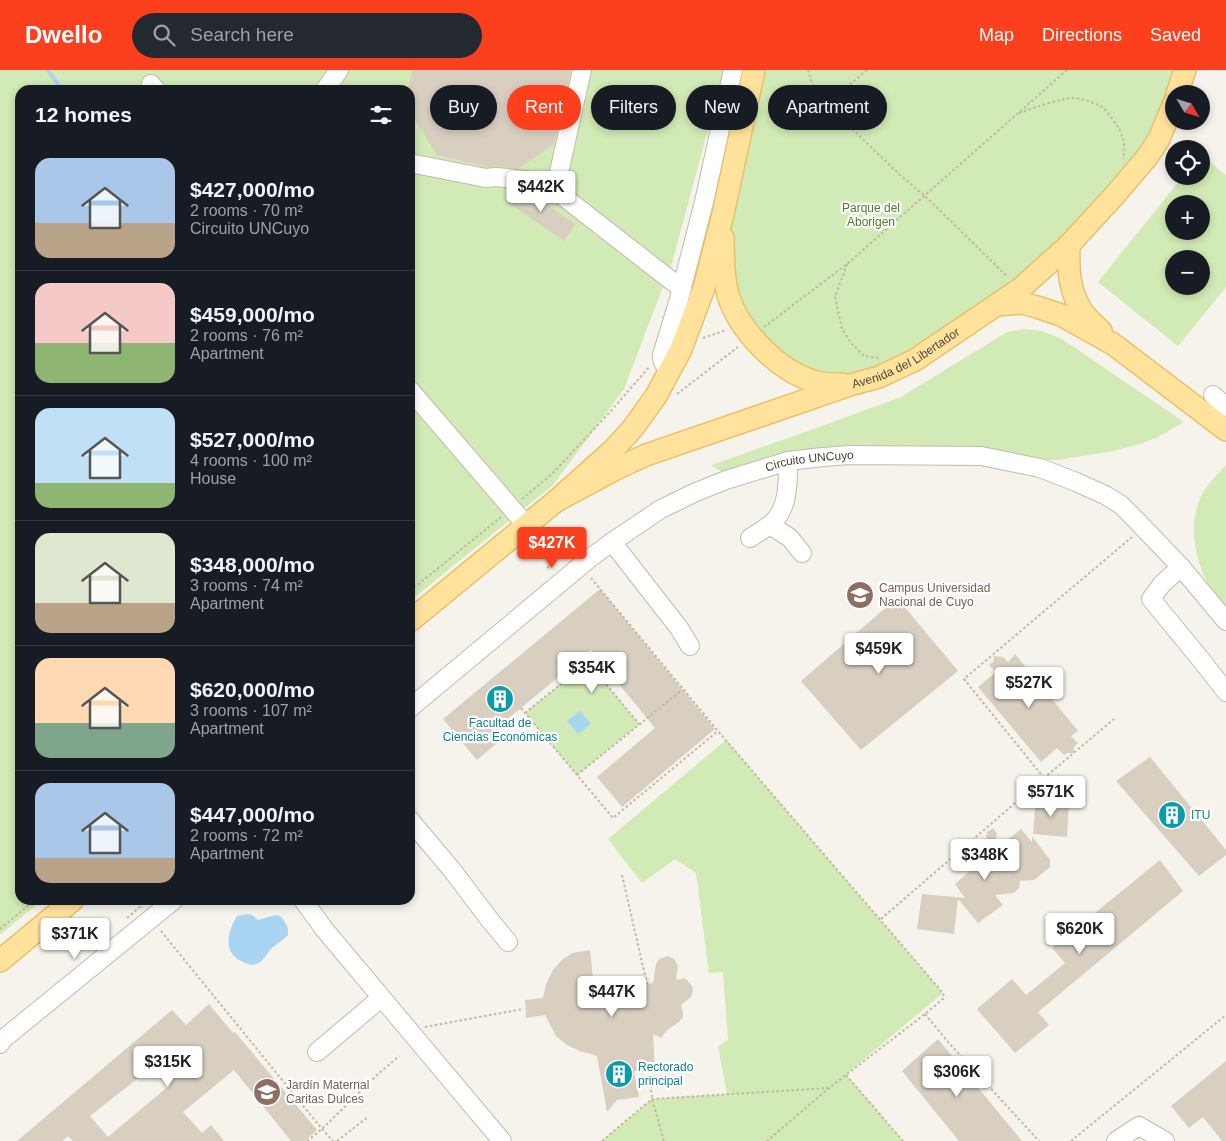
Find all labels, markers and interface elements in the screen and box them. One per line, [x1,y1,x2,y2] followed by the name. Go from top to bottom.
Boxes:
[132,13,482,58] search box
[25,21,102,48] text: Dwello
[150,21,178,49] icon: search
[190,24,294,45] text: Search here
[979,25,1014,45] text: Map
[1042,25,1122,45] text: Directions
[1150,25,1201,45] text: Saved
[430,85,497,130] chip: Buy
[507,85,581,130] chip: Rent
[591,85,676,130] chip: Filters
[686,85,758,130] chip: New
[768,85,887,130] chip: Apartment
[1165,85,1210,130] north arrow
[1165,85,1210,295] map controls
[367,101,395,129] icon: filters
[35,103,132,126] text: 12 homes
[1165,140,1210,185] button: locate
[506,170,576,213] pin: $442K
[75,178,135,238] icon: home
[190,178,315,201] text: $427,000/mo
[517,178,565,195] text: $442K
[1165,195,1210,240] button: +
[842,201,900,229] park label: Parque del Aborigen
[190,202,303,219] text: 2 rooms · 70 m²
[190,220,309,237] text: Circuito UNCuyo
[1165,250,1210,295] button: −
[75,303,135,363] icon: home
[190,303,315,326] text: $459,000/mo
[850,325,962,391] street label: Avenida del Libertador
[190,327,303,344] text: 2 rooms · 76 m²
[190,345,264,362] text: Apartment
[75,428,135,488] icon: home
[190,428,315,451] text: $527,000/mo
[764,448,854,475] street label: Circuito UNCuyo
[190,452,312,469] text: 4 rooms · 100 m²
[190,470,236,487] text: House
[517,526,587,569] pin: $427K
[528,534,576,551] text: $427K
[75,553,135,613] icon: home
[190,553,315,576] text: $348,000/mo
[190,577,303,594] text: 3 rooms · 74 m²
[845,580,875,610] school or university icon: Campus Universidad Nacional de Cuyo
[879,581,990,609] place label: Campus Universidad Nacional de Cuyo
[190,595,264,612] text: Apartment
[844,632,914,675] pin: $459K
[855,640,903,657] text: $459K
[557,652,627,694] pin: $354K
[568,659,616,676] text: $354K
[994,666,1064,709] pin: $527K
[1005,674,1053,691] text: $527K
[75,678,135,738] icon: home
[190,678,315,701] text: $620,000/mo
[485,684,515,714] building icon: Facultad de Ciencias Económicas
[190,702,312,719] text: 3 rooms · 107 m²
[443,716,557,744] place label: Facultad de Ciencias Económicas
[190,720,264,737] text: Apartment
[1016,776,1086,818] pin: $571K
[1027,783,1075,800] text: $571K
[1157,800,1187,830] building icon: ITU
[75,803,135,863] icon: home
[190,803,315,826] text: $447,000/mo
[1191,808,1210,822] place label: ITU
[190,827,303,844] text: 2 rooms · 72 m²
[950,838,1020,881] pin: $348K
[190,845,264,862] text: Apartment
[961,846,1009,863] text: $348K
[1045,912,1115,955] pin: $620K
[40,918,110,960] pin: $371K
[1056,920,1104,937] text: $620K
[51,925,99,942] text: $371K
[577,976,647,1018] pin: $447K
[588,983,636,1000] text: $447K
[133,1046,203,1088] pin: $315K
[144,1053,192,1070] text: $315K
[922,1056,992,1098] pin: $306K
[604,1059,634,1089] building icon: Rectorado principal
[638,1060,694,1088] place label: Rectorado principal
[933,1063,981,1080] text: $306K
[252,1077,282,1107] school or university icon: Jardín Maternal Caritas Dulces
[286,1078,369,1106] place label: Jardín Maternal Caritas Dulces

